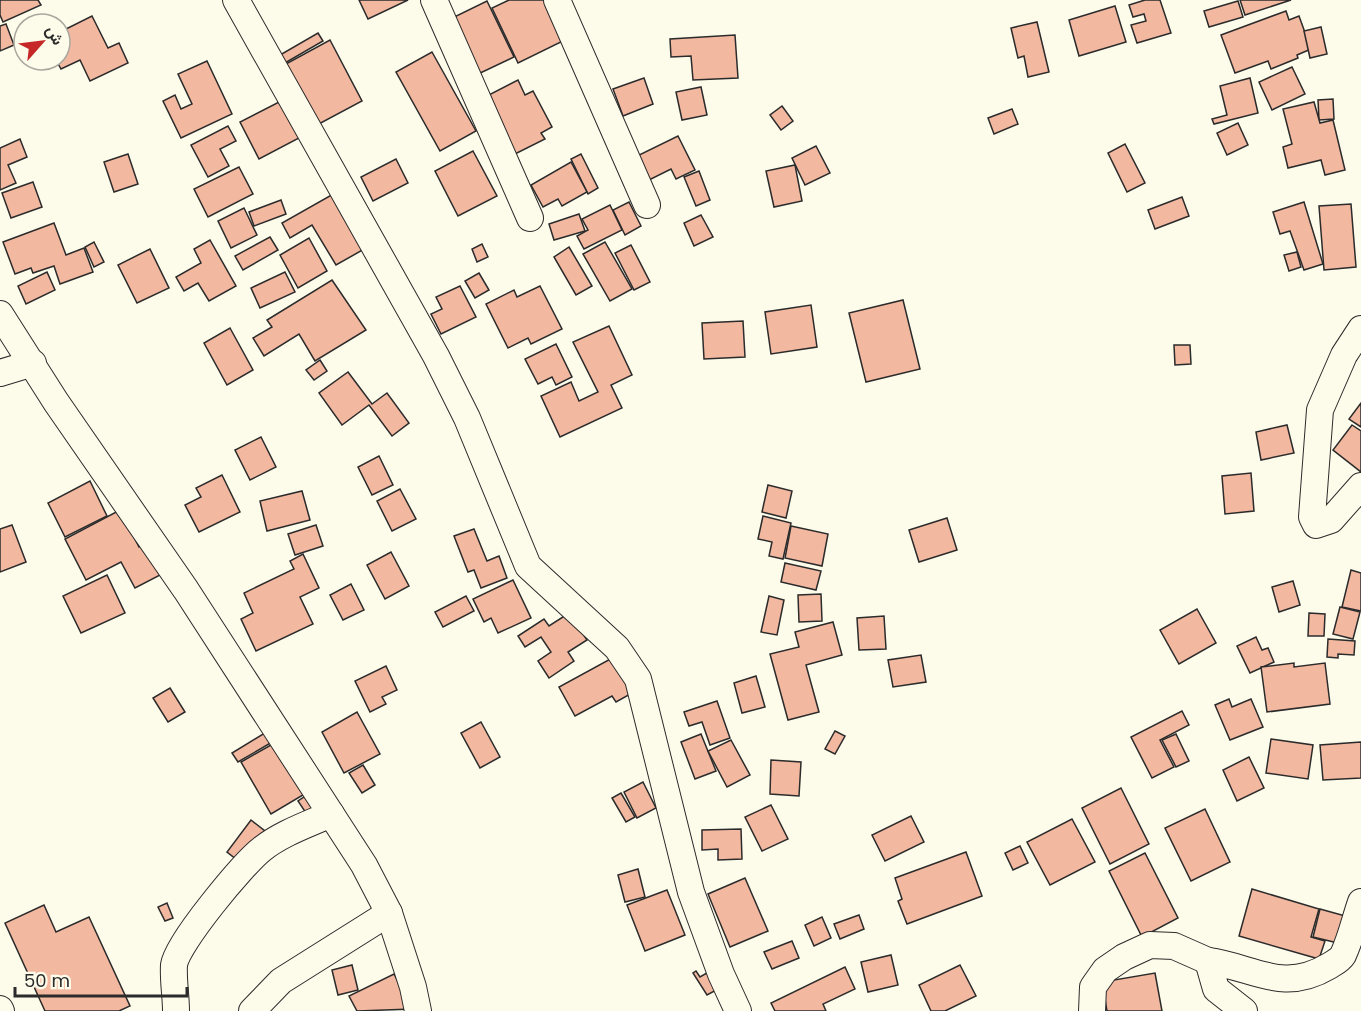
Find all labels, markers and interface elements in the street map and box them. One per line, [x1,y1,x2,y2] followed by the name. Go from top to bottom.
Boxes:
[12,12,72,72] north arrow
[40,21,69,49] text: ش
[15,960,188,998] scale bar
[24,968,70,993] text: 50 m

